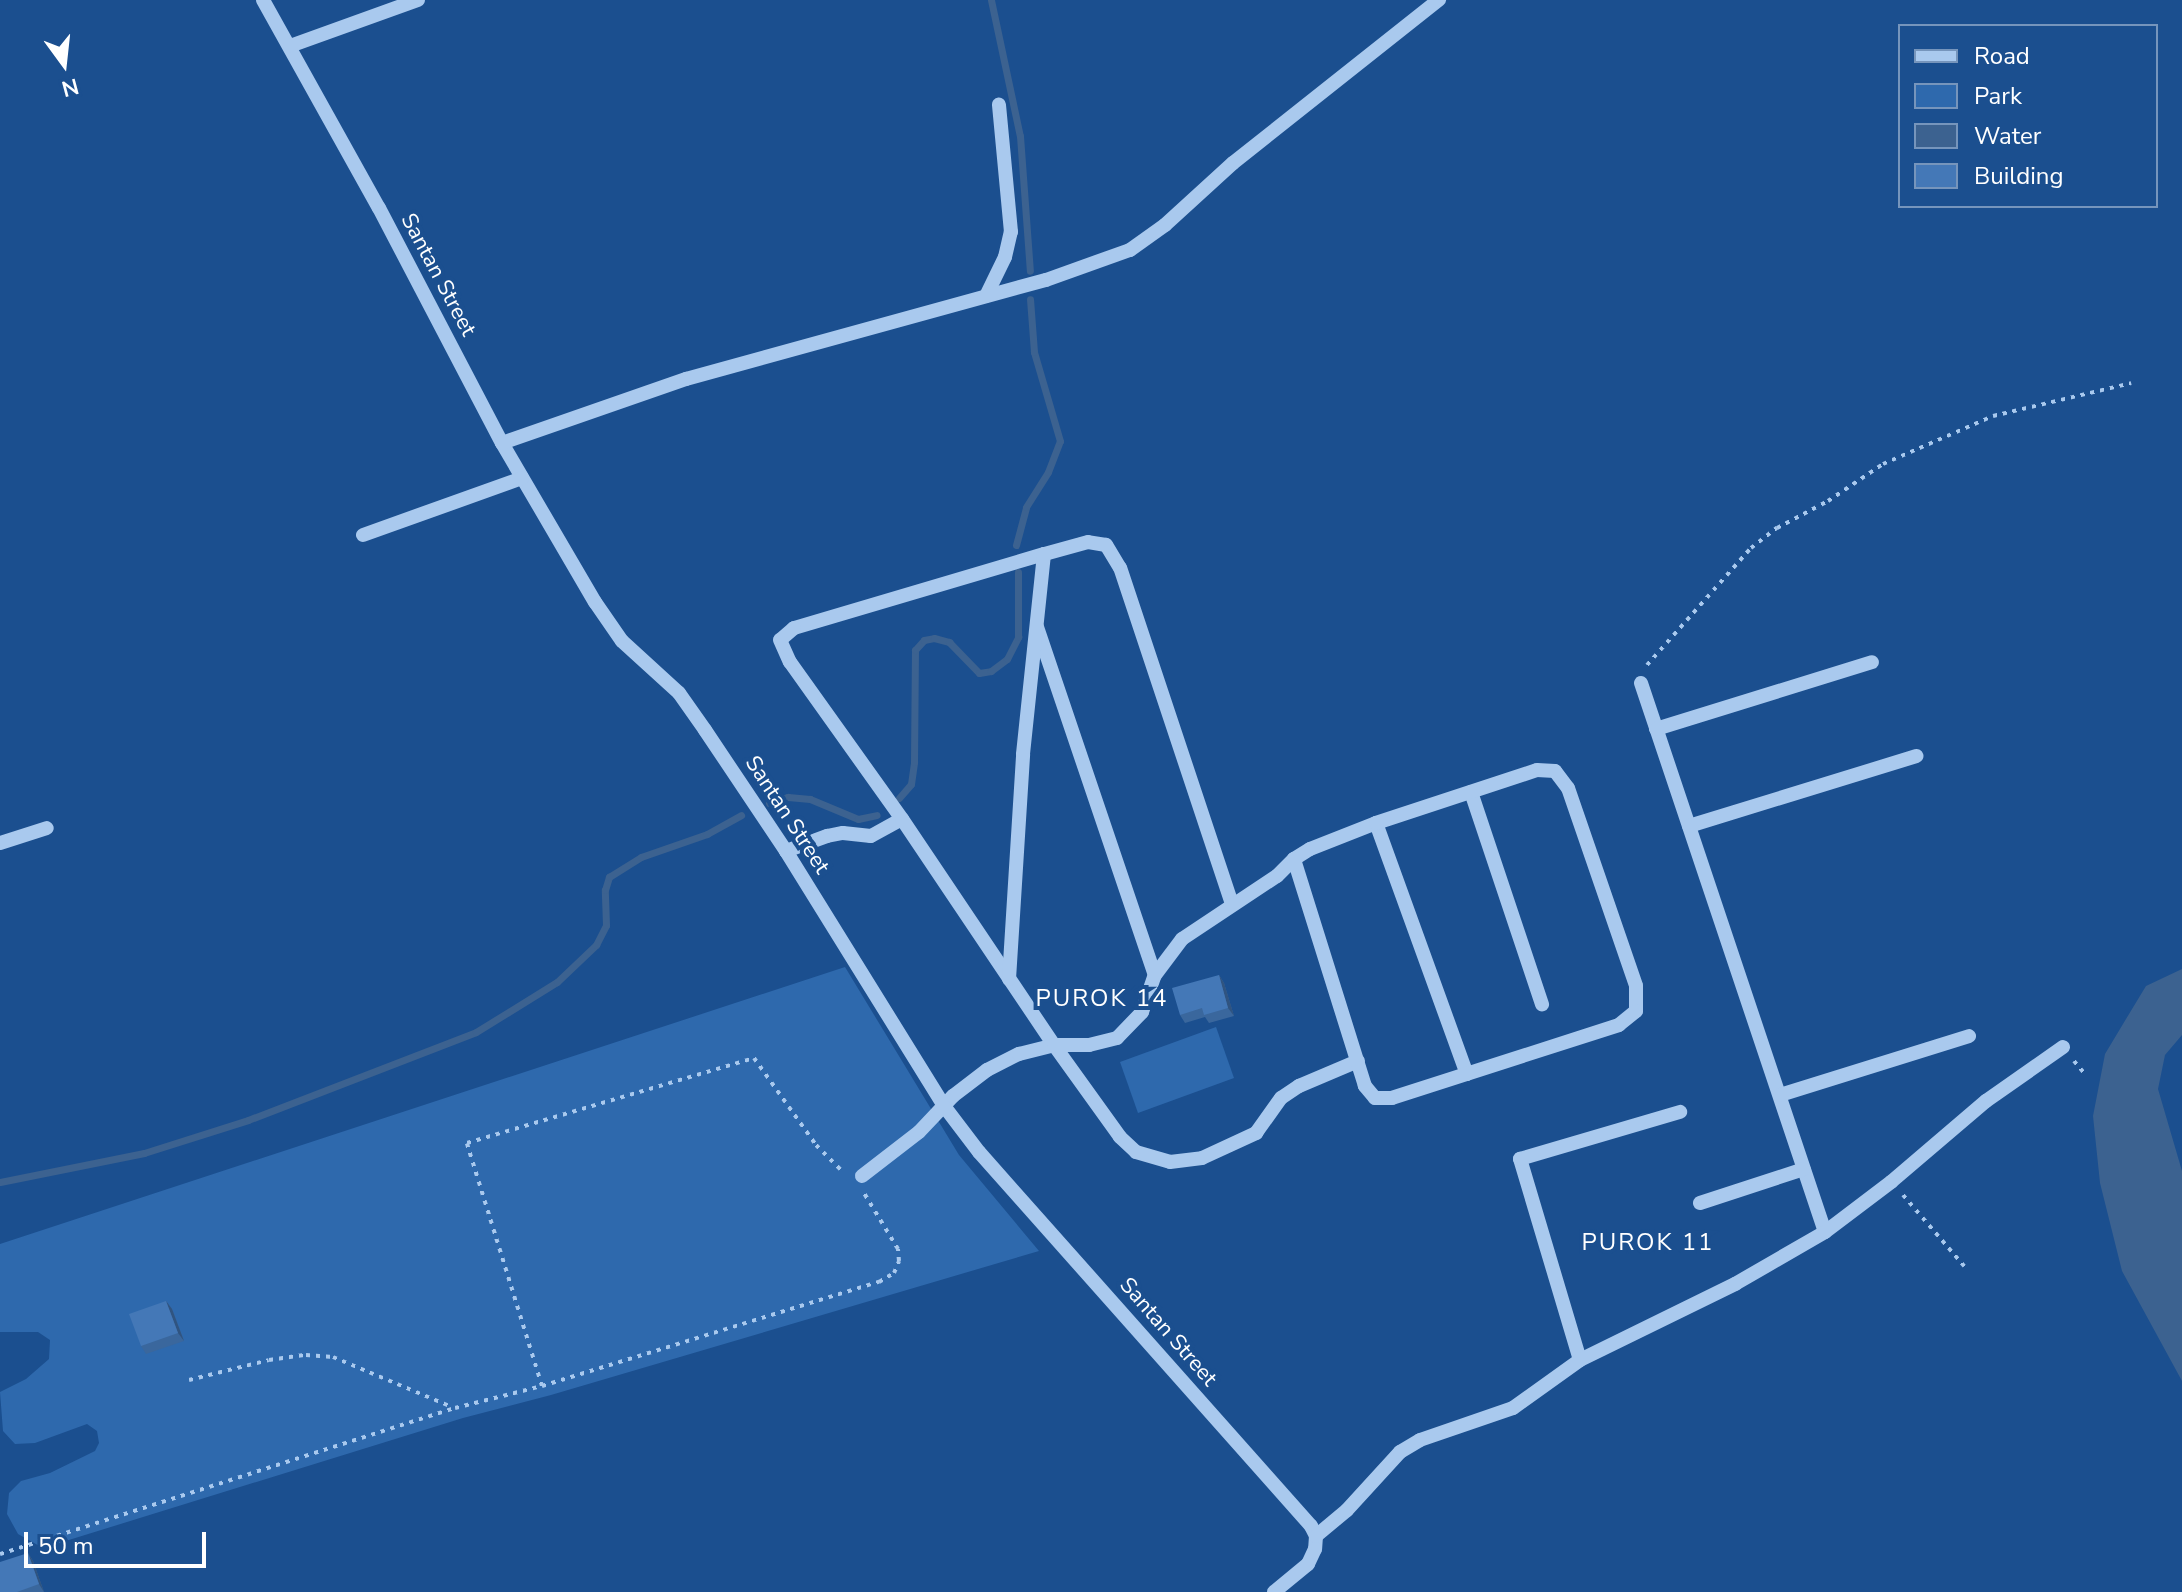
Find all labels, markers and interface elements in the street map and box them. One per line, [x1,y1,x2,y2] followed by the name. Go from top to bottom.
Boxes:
[24,24,104,104] north arrow
[1898,24,2158,208] legend
[1974,40,2030,72] text: Road
[58,71,82,104] text: N
[1974,80,2022,112] text: Park
[1974,120,2041,152] text: Water
[1974,160,2064,192] text: Building
[395,209,481,341] street label: Santan Street
[739,751,835,879] street label: Santan Street
[1036,985,1168,1013] district label: PUROK 14
[1582,1229,1714,1257] district label: PUROK 11
[1114,1272,1222,1392] street label: Santan Street
[28,1516,210,1566] scale bar
[38,1530,94,1562] text: 50 m

